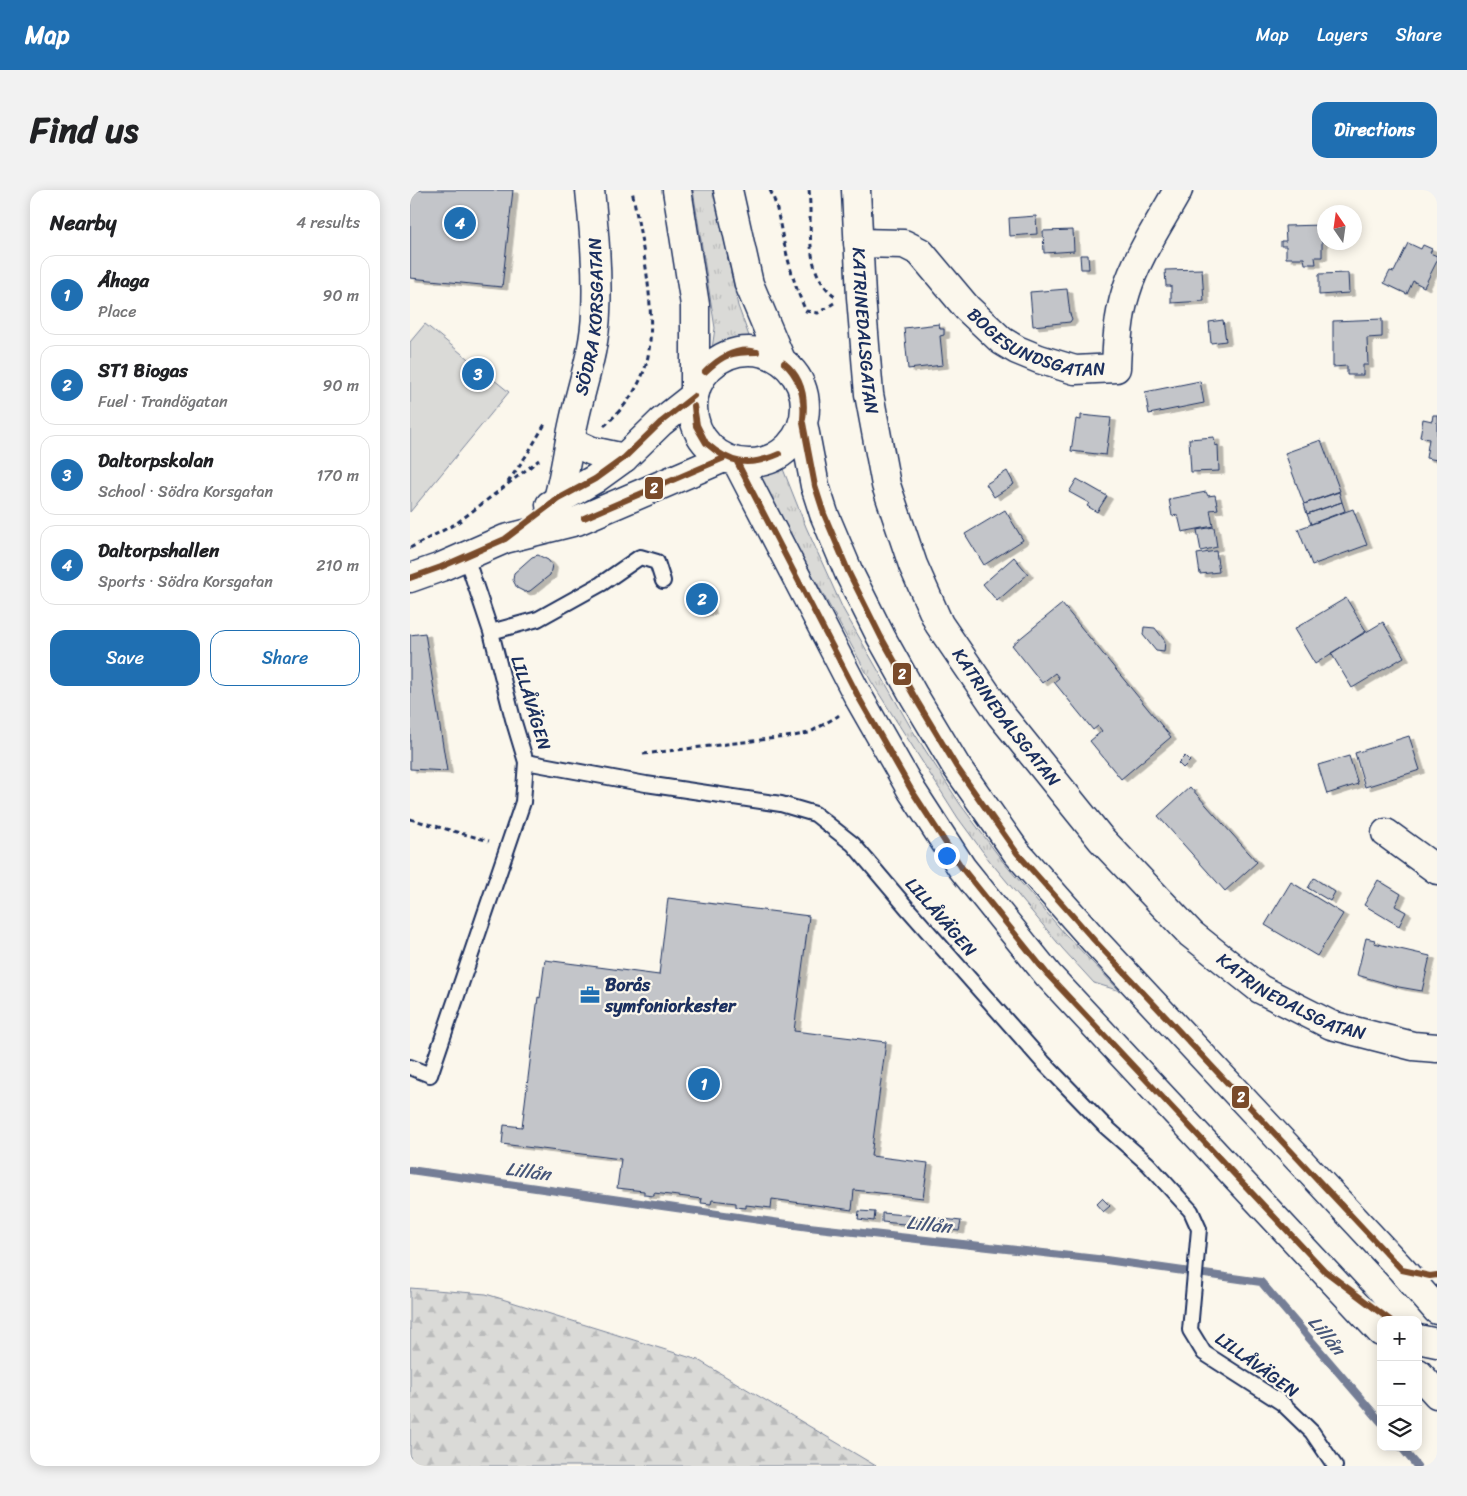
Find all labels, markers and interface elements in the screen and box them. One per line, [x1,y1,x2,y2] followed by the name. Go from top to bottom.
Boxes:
[25,14,69,56] text: Map
[1256,19,1289,51] text: Map
[1317,19,1368,51] text: Layers
[1396,19,1442,51] text: Share
[30,99,138,161] text: Find us
[1312,102,1437,158] button: Directions
[50,204,116,242] text: Nearby
[444,204,476,242] pin: 4
[1317,205,1362,250] north arrow
[296,208,360,237] text: 4 results
[565,236,613,399] street label: SÖDRA KORSGATAN
[843,247,889,417] street label: KATRINEDALSGATAN
[98,264,149,297] text: Åhaga
[64,281,70,310] text: 1
[323,281,359,310] text: 90 m
[98,297,137,326] text: Place
[959,299,1107,386] street label: BOGESUNDSGATAN
[98,354,188,387] text: ST1 Biogas
[462,355,494,393] pin: 3
[62,371,72,400] text: 2
[323,371,359,400] text: 90 m
[98,387,228,416] text: Fuel · Trandögatan
[98,444,214,477] text: Daltorpskolan
[63,461,71,490] text: 3
[316,461,359,490] text: 170 m
[644,476,664,500] line badge: 2
[649,476,659,501] text: 2
[98,477,273,506] text: School · Södra Korsgatan
[98,534,219,567] text: Daltorpshallen
[62,551,72,580] text: 4
[316,551,359,580] text: 210 m
[98,567,273,596] text: Sports · Södra Korsgatan
[686,580,718,618] pin: 2
[50,630,200,686] button: Save
[210,630,360,686] button: Share
[943,641,1069,794] street label: KATRINEDALSGATAN
[501,652,561,755] street label: LILLÅVÄGEN
[892,662,912,686] line badge: 2
[897,662,907,687] text: 2
[934,843,960,869] your location
[897,870,985,965] street label: LILLÅVÄGEN
[1209,944,1370,1049] street label: KATRINEDALSGATAN
[604,969,737,1022] place label: Borås symfoniorkester
[579,984,601,1006] office icon: Borås symfoniorkester
[688,1065,720,1103] pin: 1
[1231,1085,1250,1109] line badge: 2
[1236,1085,1246,1110] text: 2
[503,1152,555,1191] water label: Lillån
[905,1206,956,1244] water label: Lillån
[1300,1308,1355,1365] water label: Lillån
[1377,1316,1422,1451] map controls
[1377,1316,1422,1361] button: +
[1208,1323,1306,1407] street label: LILLÅVÄGEN
[1377,1361,1422,1406] button: −
[1377,1406,1422,1451] button: layers

